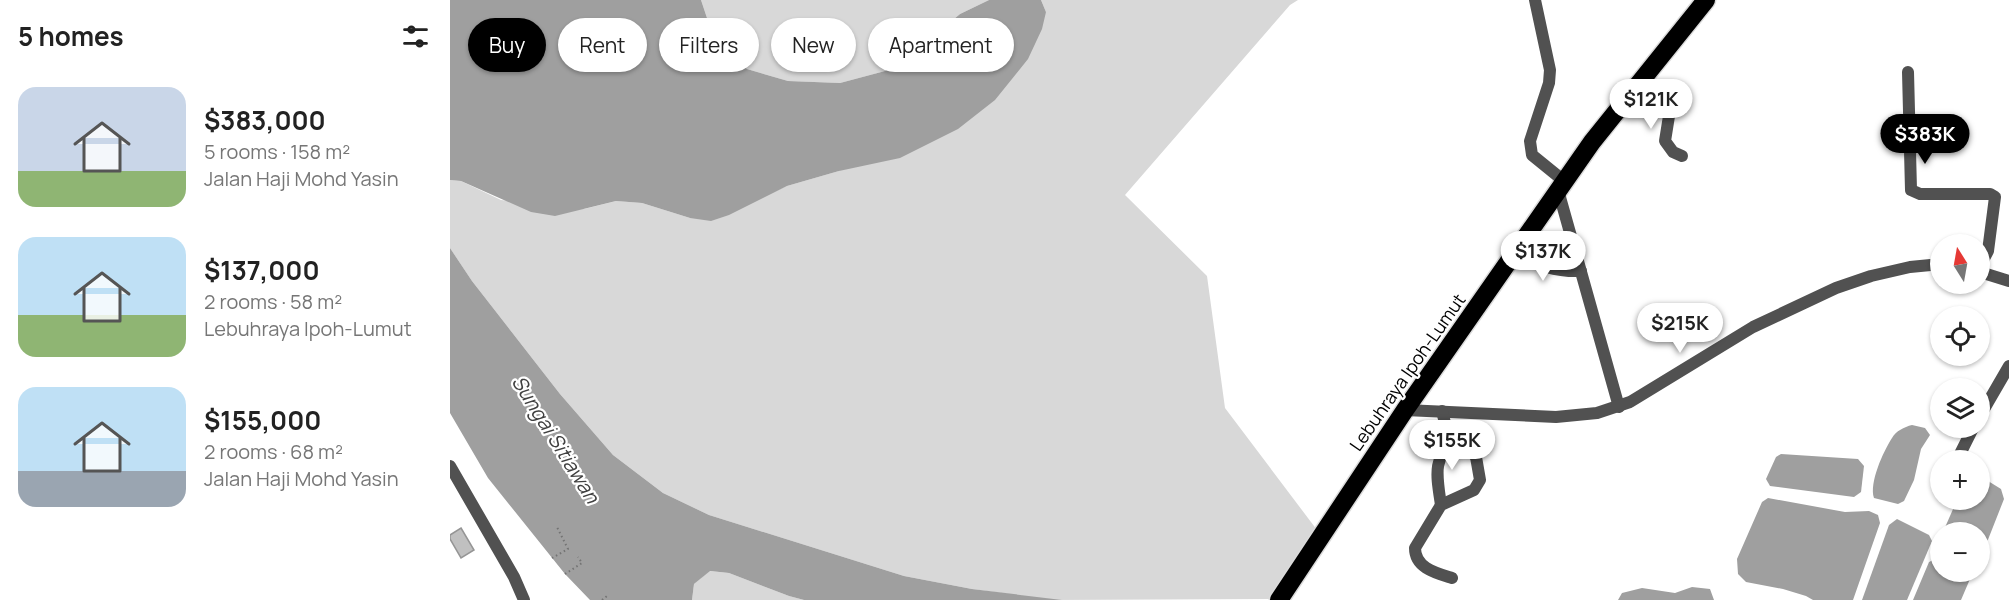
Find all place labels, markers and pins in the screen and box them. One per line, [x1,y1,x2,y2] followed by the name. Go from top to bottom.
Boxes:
[1609,79,1693,130] pin: $121K
[1883,114,1967,165] pin: $383K
[1501,231,1585,282] pin: $137K
[1638,303,1722,354] pin: $215K
[1410,420,1494,471] pin: $155K

